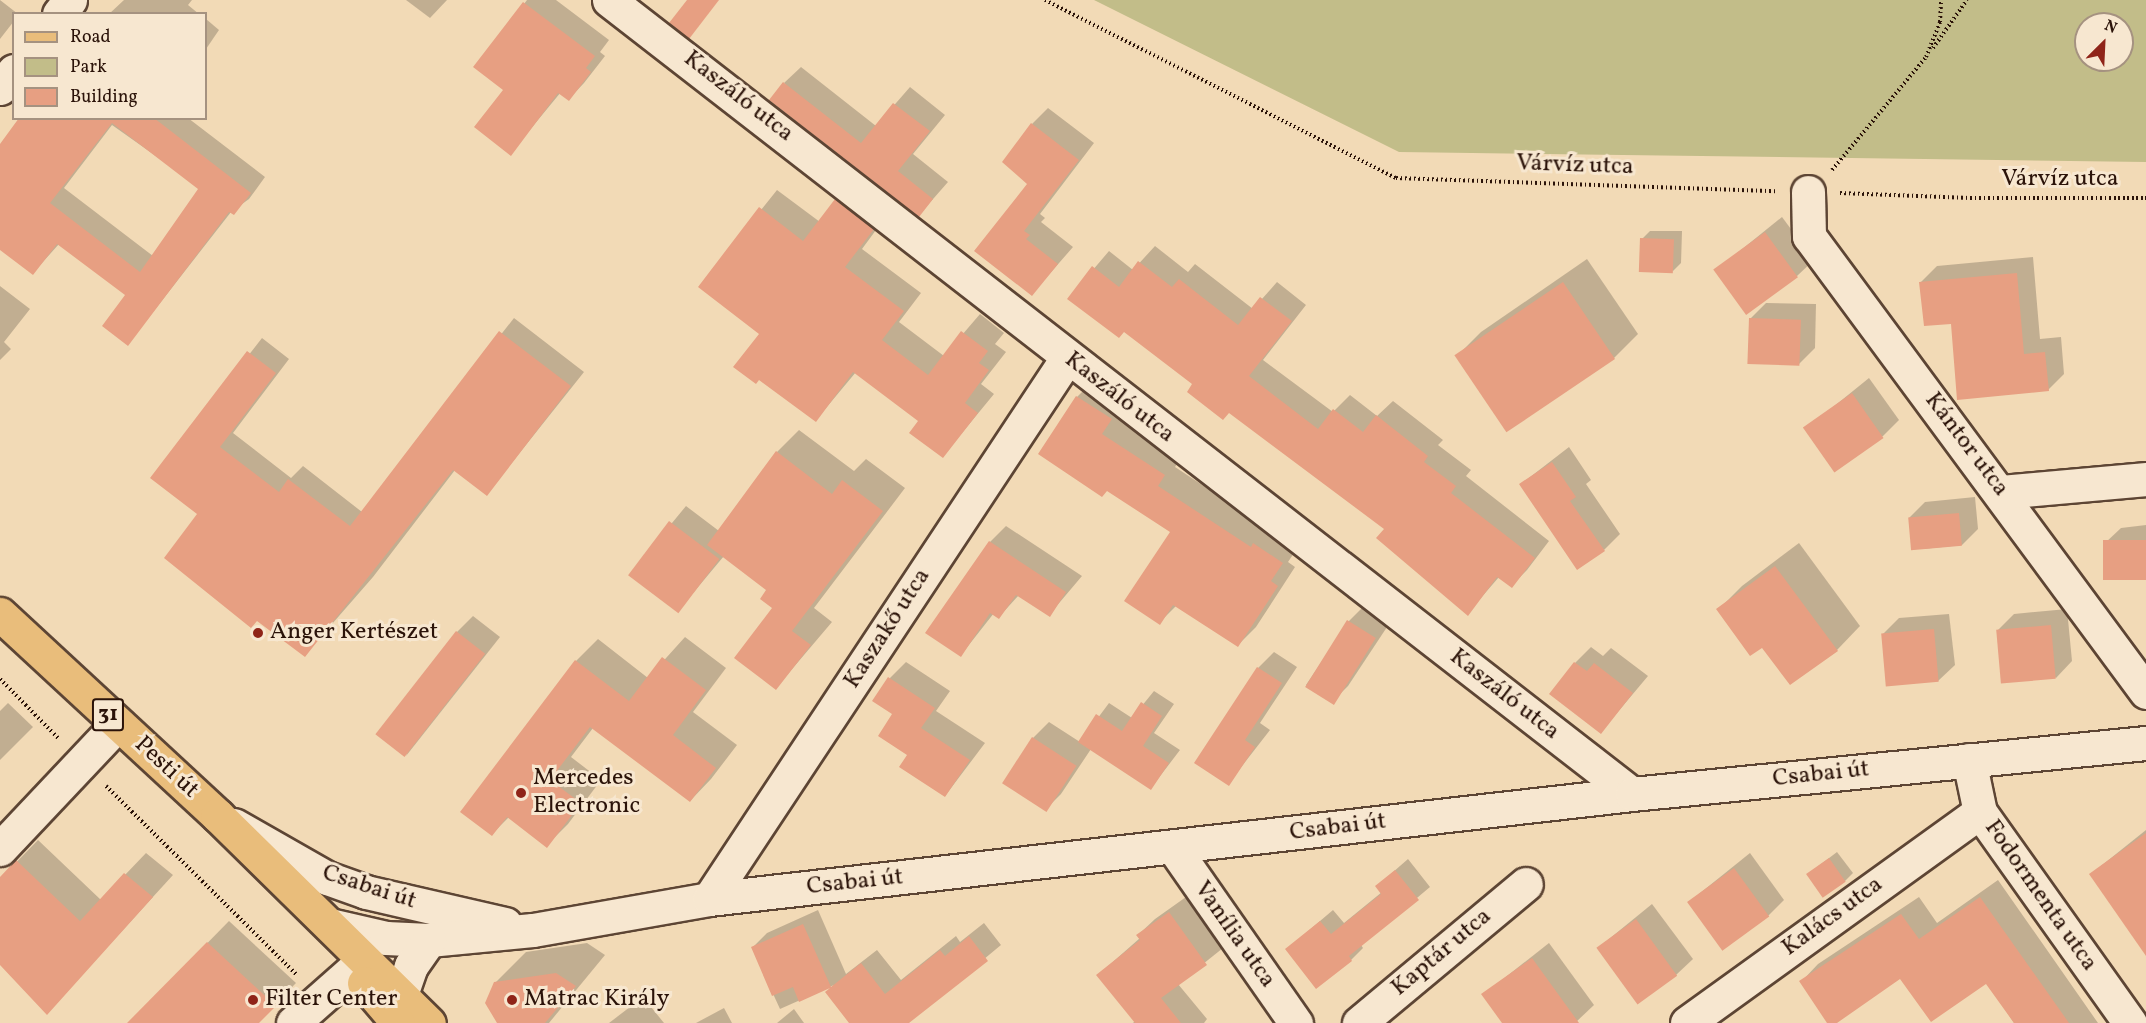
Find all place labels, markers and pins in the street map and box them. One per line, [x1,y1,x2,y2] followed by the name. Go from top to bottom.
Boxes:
[270,619,438,647] place label: Anger Kertészet
[251,626,265,640] marker: Anger Kertészet
[533,765,640,821] place label: Mercedes Electronic
[514,786,528,800] marker: Mercedes Electronic
[265,986,398,1014] place label: Filter Center
[524,986,670,1014] place label: Matrac Király
[246,993,260,1007] marker: Filter Center
[505,993,519,1007] marker: Matrac Király

